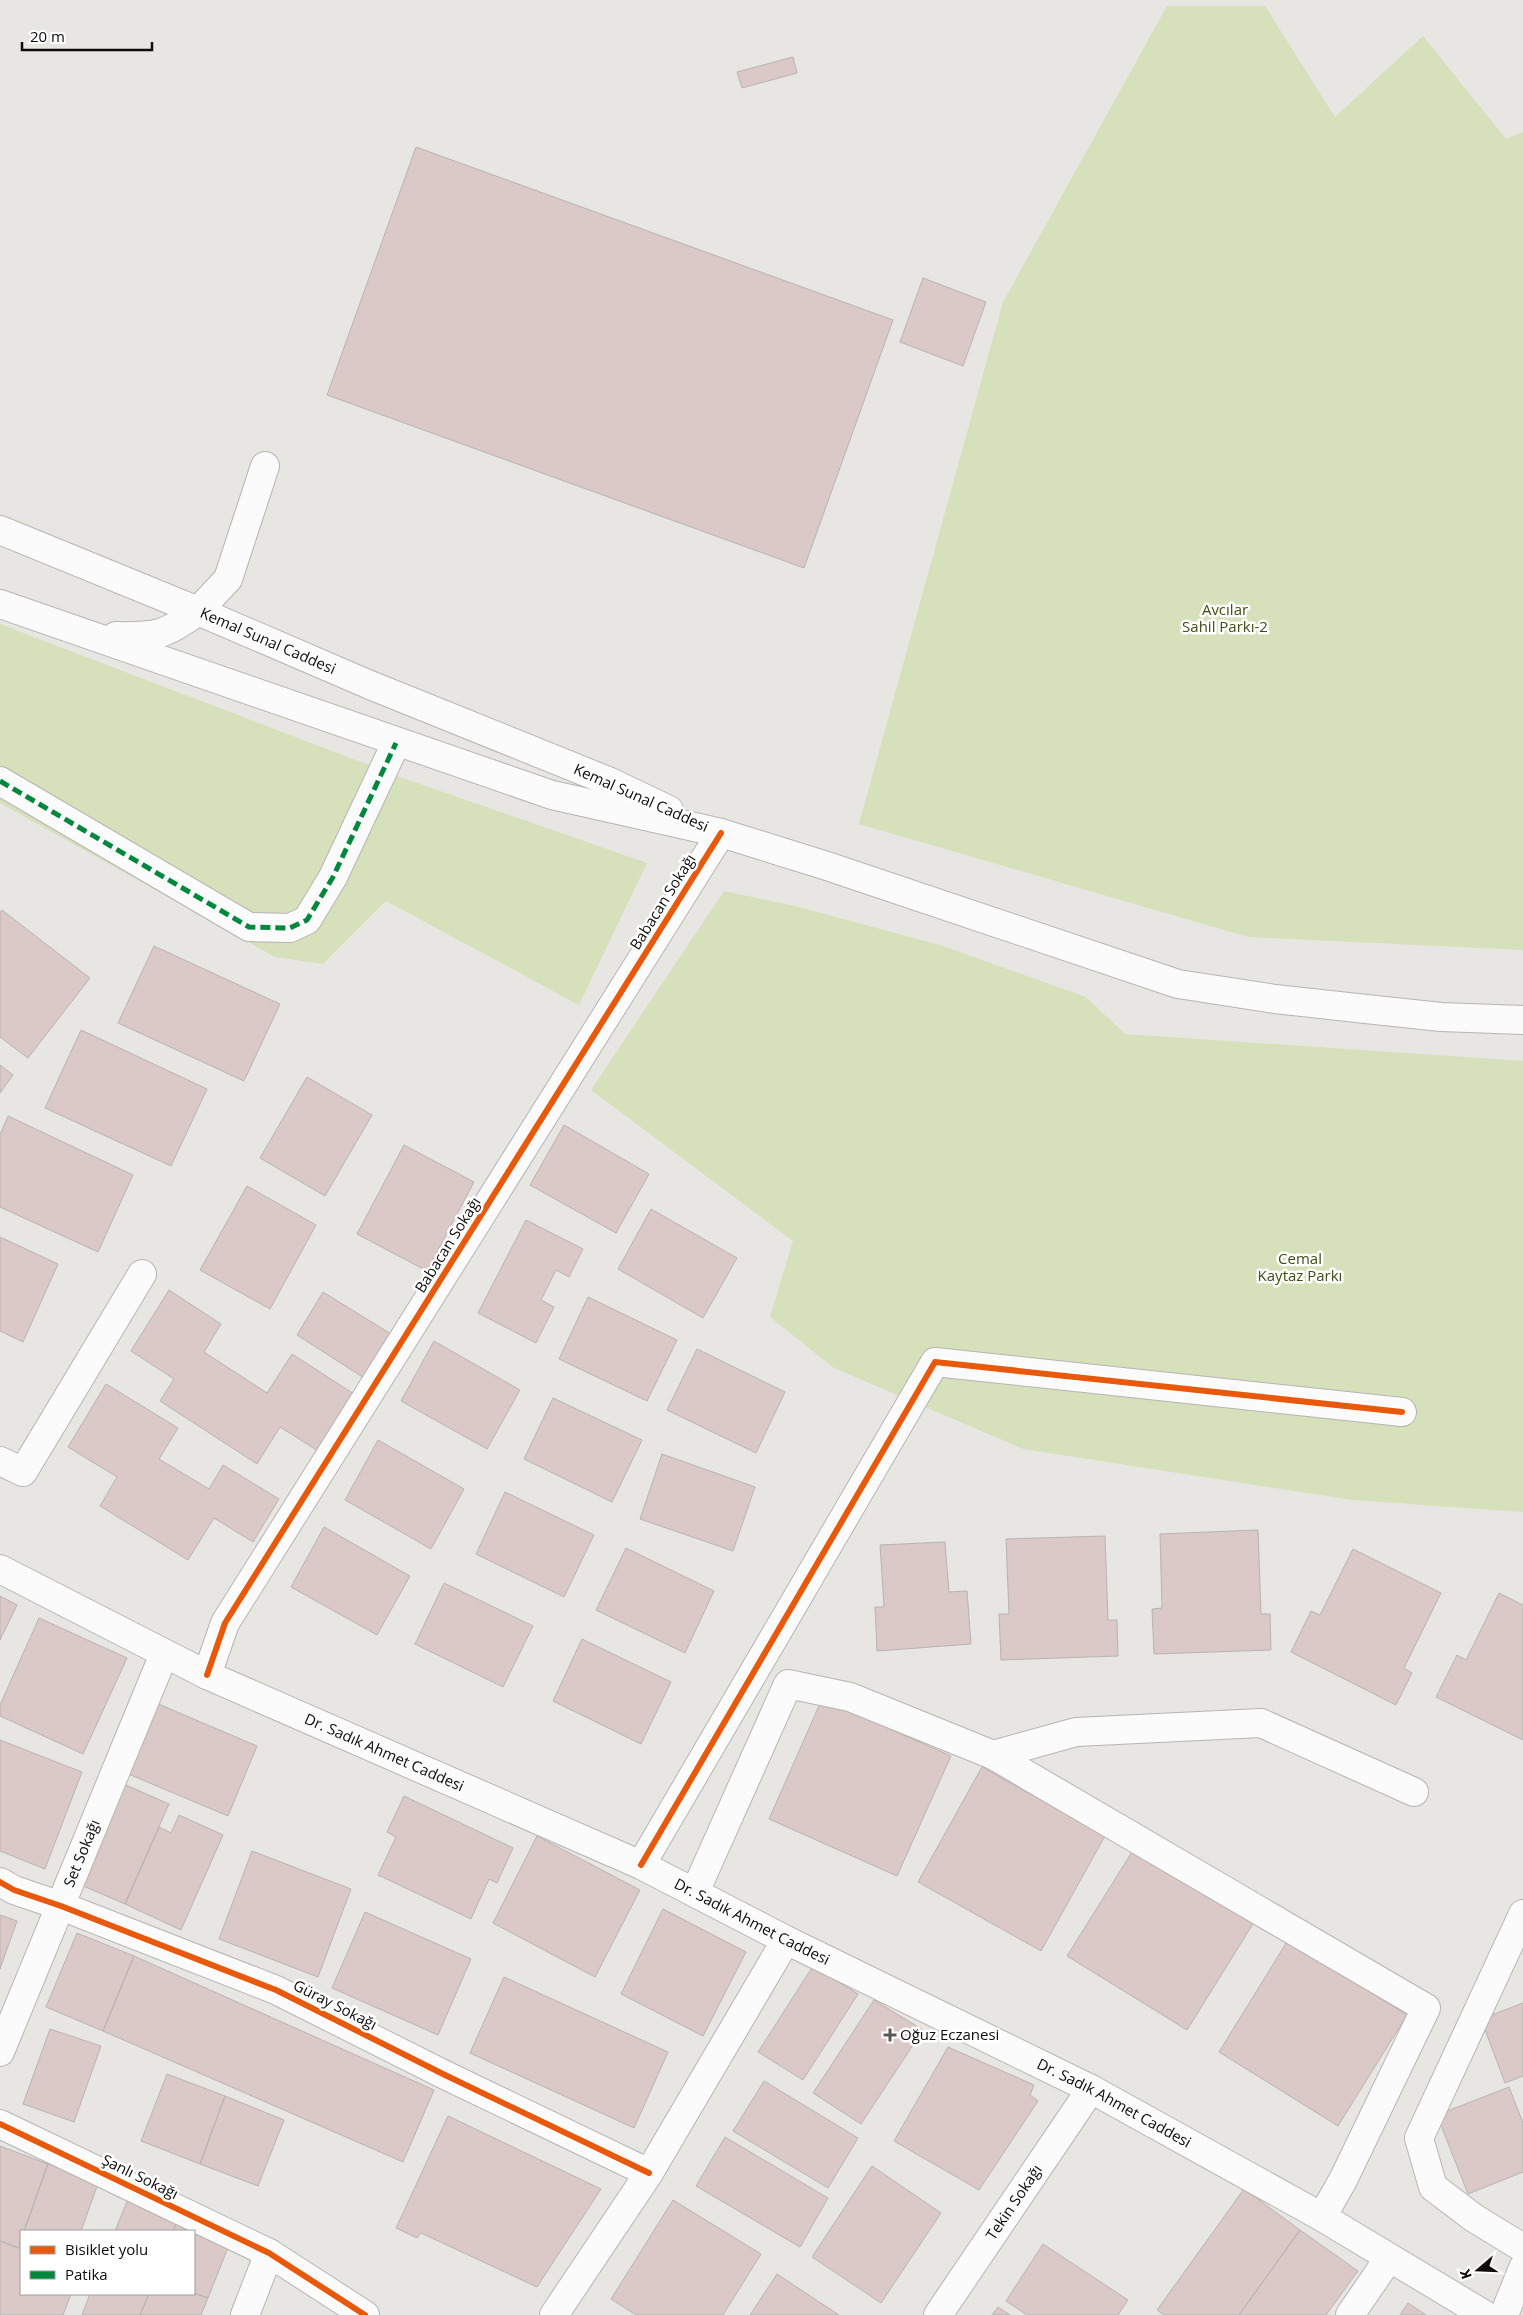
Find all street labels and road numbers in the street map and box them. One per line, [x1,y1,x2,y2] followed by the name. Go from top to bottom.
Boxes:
[197,602,339,678] street label: Kemal Sunal Caddesi
[571,758,712,836] street label: Kemal Sunal Caddesi
[625,850,700,953] street label: Babacan Sokağı
[410,1193,485,1296] street label: Babacan Sokağı
[302,1708,467,1795] street label: Dr. Sadık Ahmet Caddesi
[58,1816,104,1890] street label: Set Sokağı
[671,1873,833,1969] street label: Dr. Sadık Ahmet Caddesi
[290,1974,381,2034] street label: Güray Sokağı
[1034,2053,1195,2152] street label: Dr. Sadık Ahmet Caddesi
[99,2149,182,2203] street label: Şanlı Sokağı
[981,2160,1046,2243] street label: Tekin Sokağı

